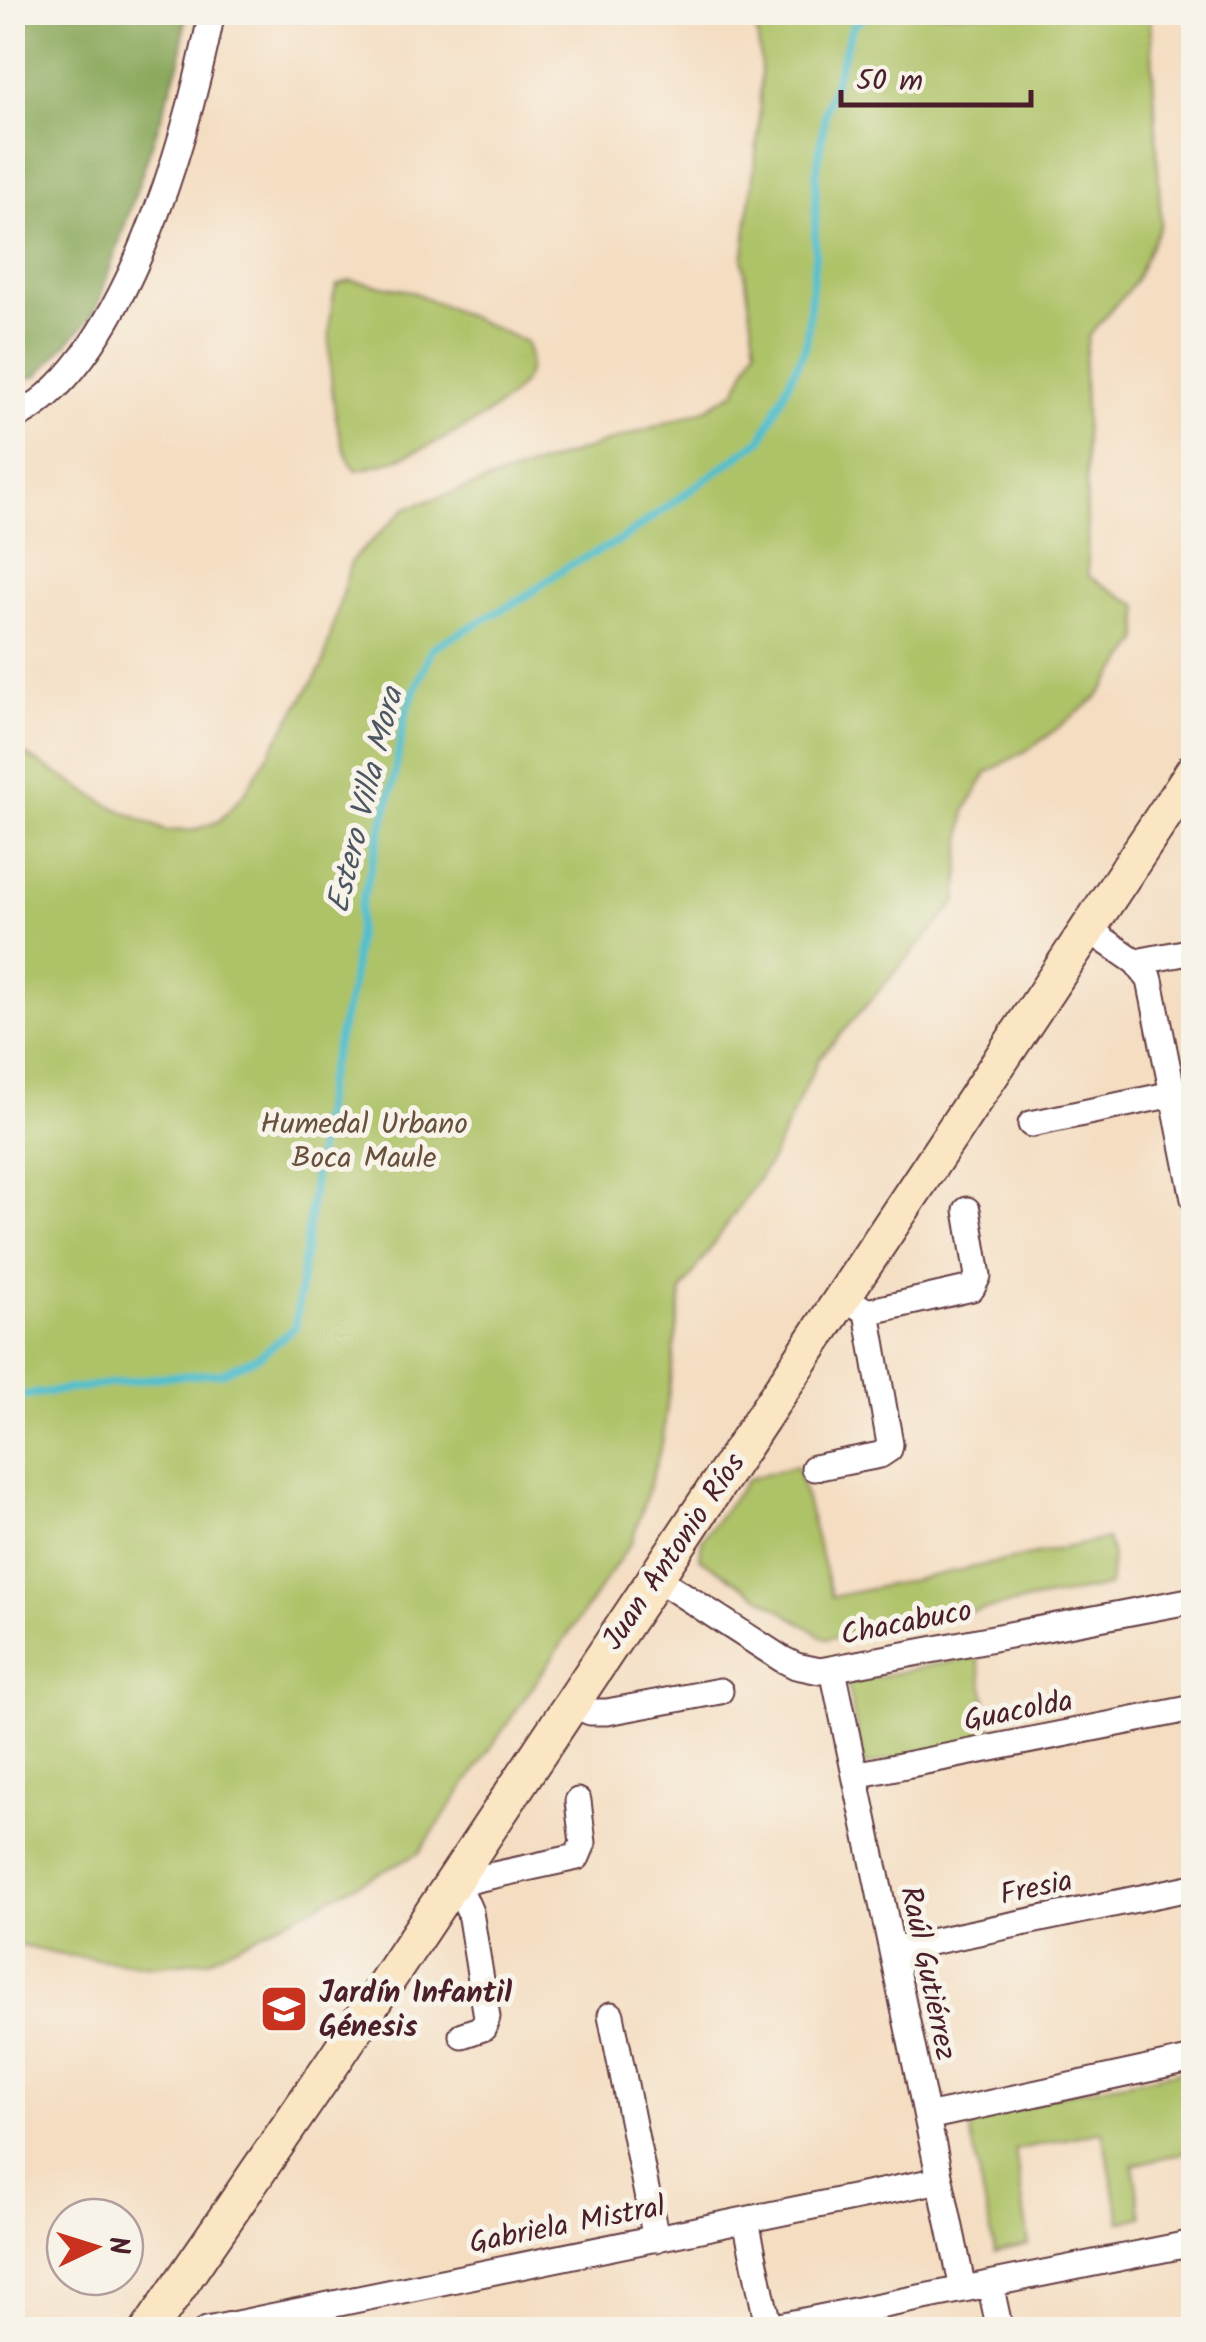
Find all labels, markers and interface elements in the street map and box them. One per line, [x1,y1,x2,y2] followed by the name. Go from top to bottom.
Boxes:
[841,45,1031,107] scale bar
[856,58,923,106] text: 50 m
[314,681,420,919] water label: Estero Villa Mora
[260,1101,468,1183] park label: Humedal Urbano Boca Maule
[591,1443,759,1661] street label: Juan Antonio Ríos
[837,1588,976,1660] street label: Chacabuco
[960,1678,1077,1746] street label: Guacolda
[996,1858,1077,1920] street label: Fresia
[885,1882,969,2065] street label: Raúl Gutiérrez
[319,1970,512,2052] place label: Jardín Infantil Génesis
[258,1983,310,2035] school or university icon: Jardín Infantil Génesis
[465,2183,670,2268] street label: Gabriela Mistral
[45,2197,145,2297] north arrow
[94,2235,141,2256] text: N

